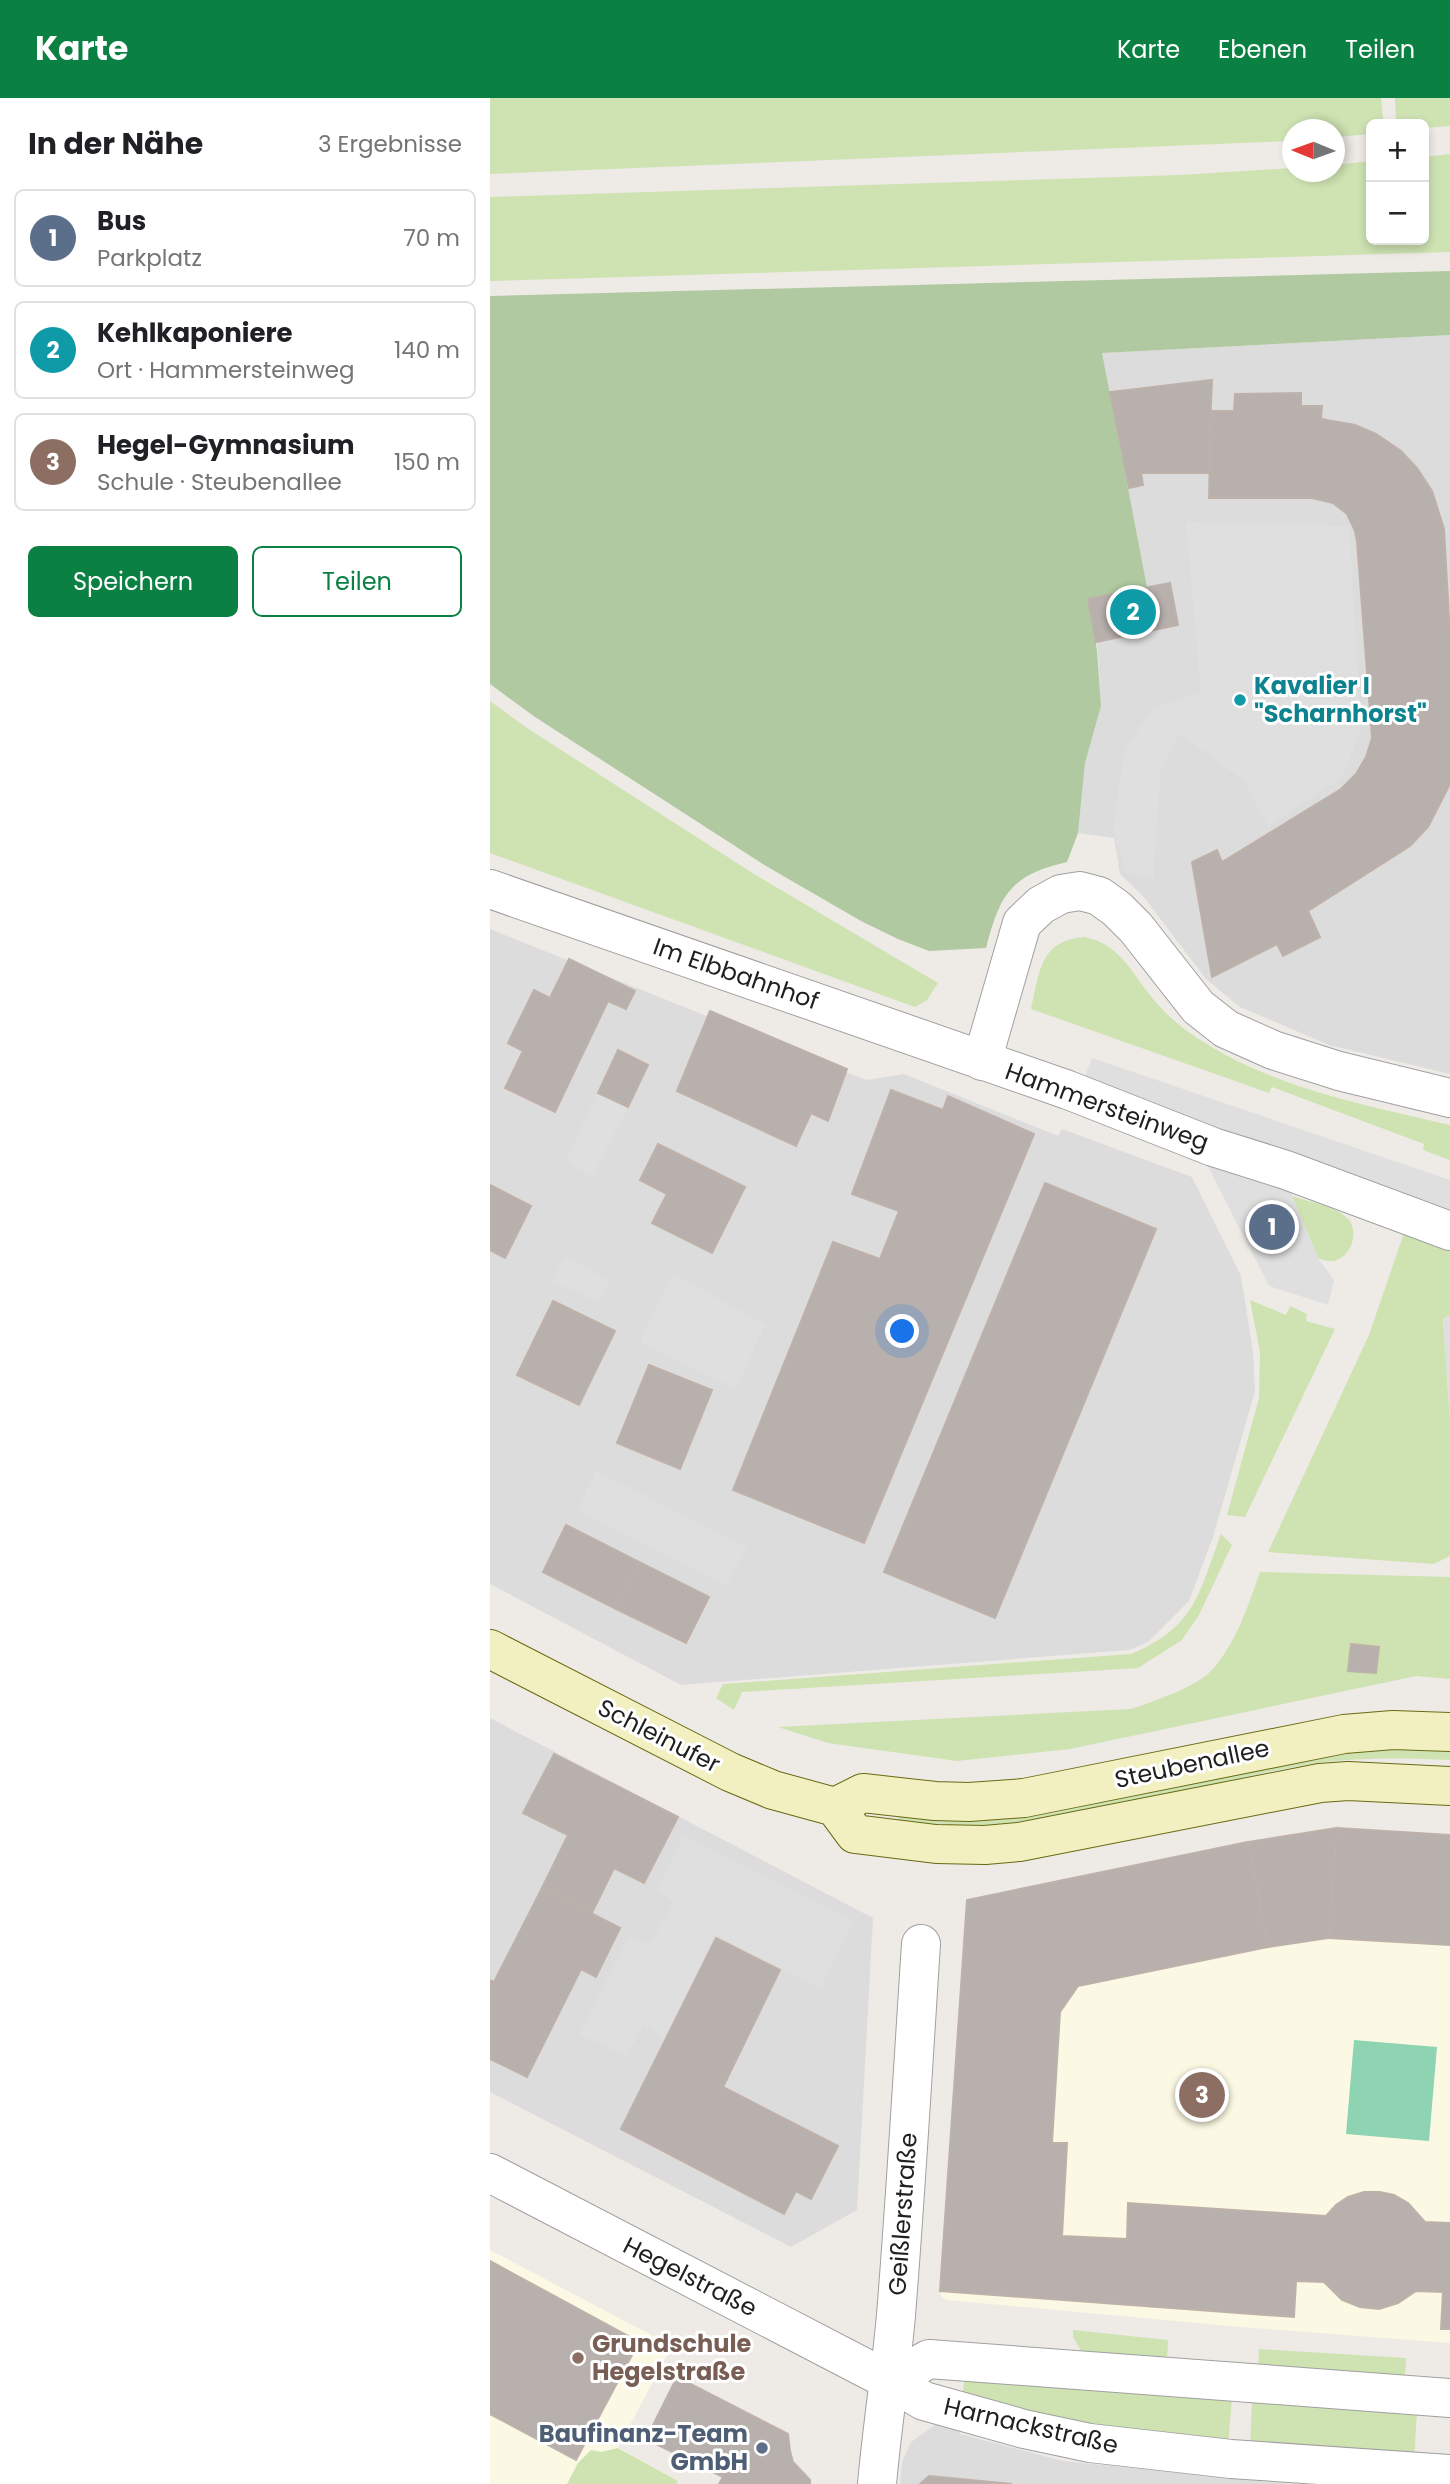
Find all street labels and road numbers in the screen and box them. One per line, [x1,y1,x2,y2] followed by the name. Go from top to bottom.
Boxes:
[649,930,824,1017] street label: Im Elbbahnhof
[1001,1054,1214,1159] street label: Hammersteinweg
[592,1691,726,1781] street label: Schleinufer
[1112,1731,1272,1796] street label: Steubenallee
[880,2131,925,2297] street label: Geißlerstraße
[618,2229,763,2324] street label: Hegelstraße
[941,2389,1122,2462] street label: Harnackstraße

